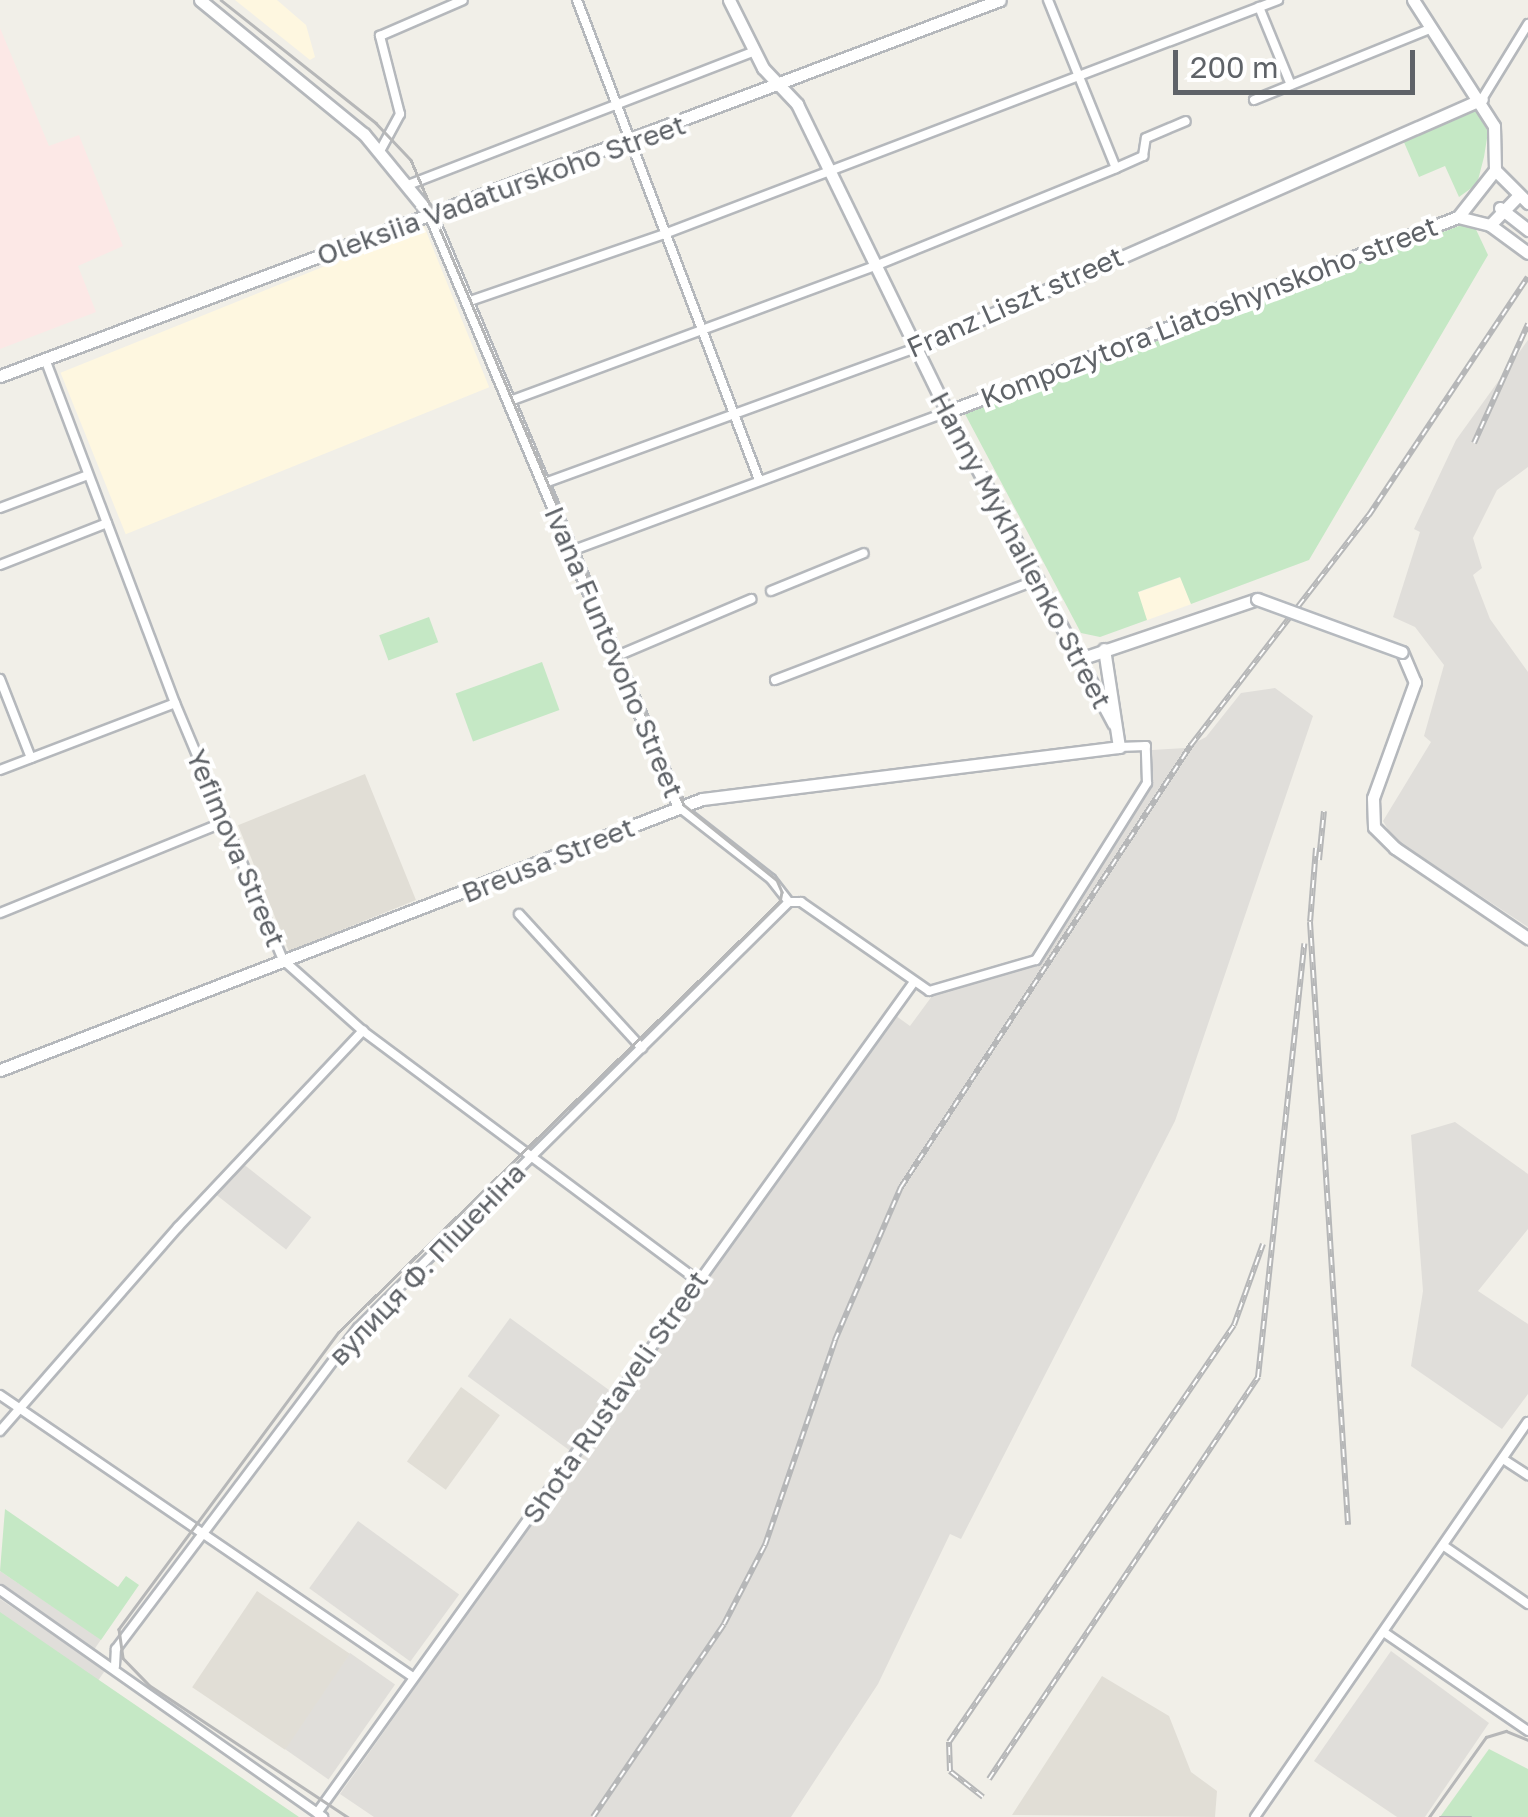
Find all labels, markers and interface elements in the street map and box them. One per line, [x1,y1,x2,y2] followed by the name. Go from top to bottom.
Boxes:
[1178,30,1420,92] scale bar
[1190,49,1279,85] text: 200 m
[312,108,690,272] street label: Oleksiia Vadaturskoho Street
[976,209,1442,415] street label: Kompozytora Liatoshynskoho street
[902,239,1128,365] street label: Franz Liszt street
[923,386,1119,714] street label: Hanny Mykhailenko Street
[537,501,691,803] street label: Ivana Funtovoho Street
[179,744,293,952] street label: Yefimova Street
[457,810,639,910] street label: Breusa Street
[322,1156,532,1372] street label: вулиця Ф. Пішеніна
[515,1264,715,1530] street label: Shota Rustaveli Street

